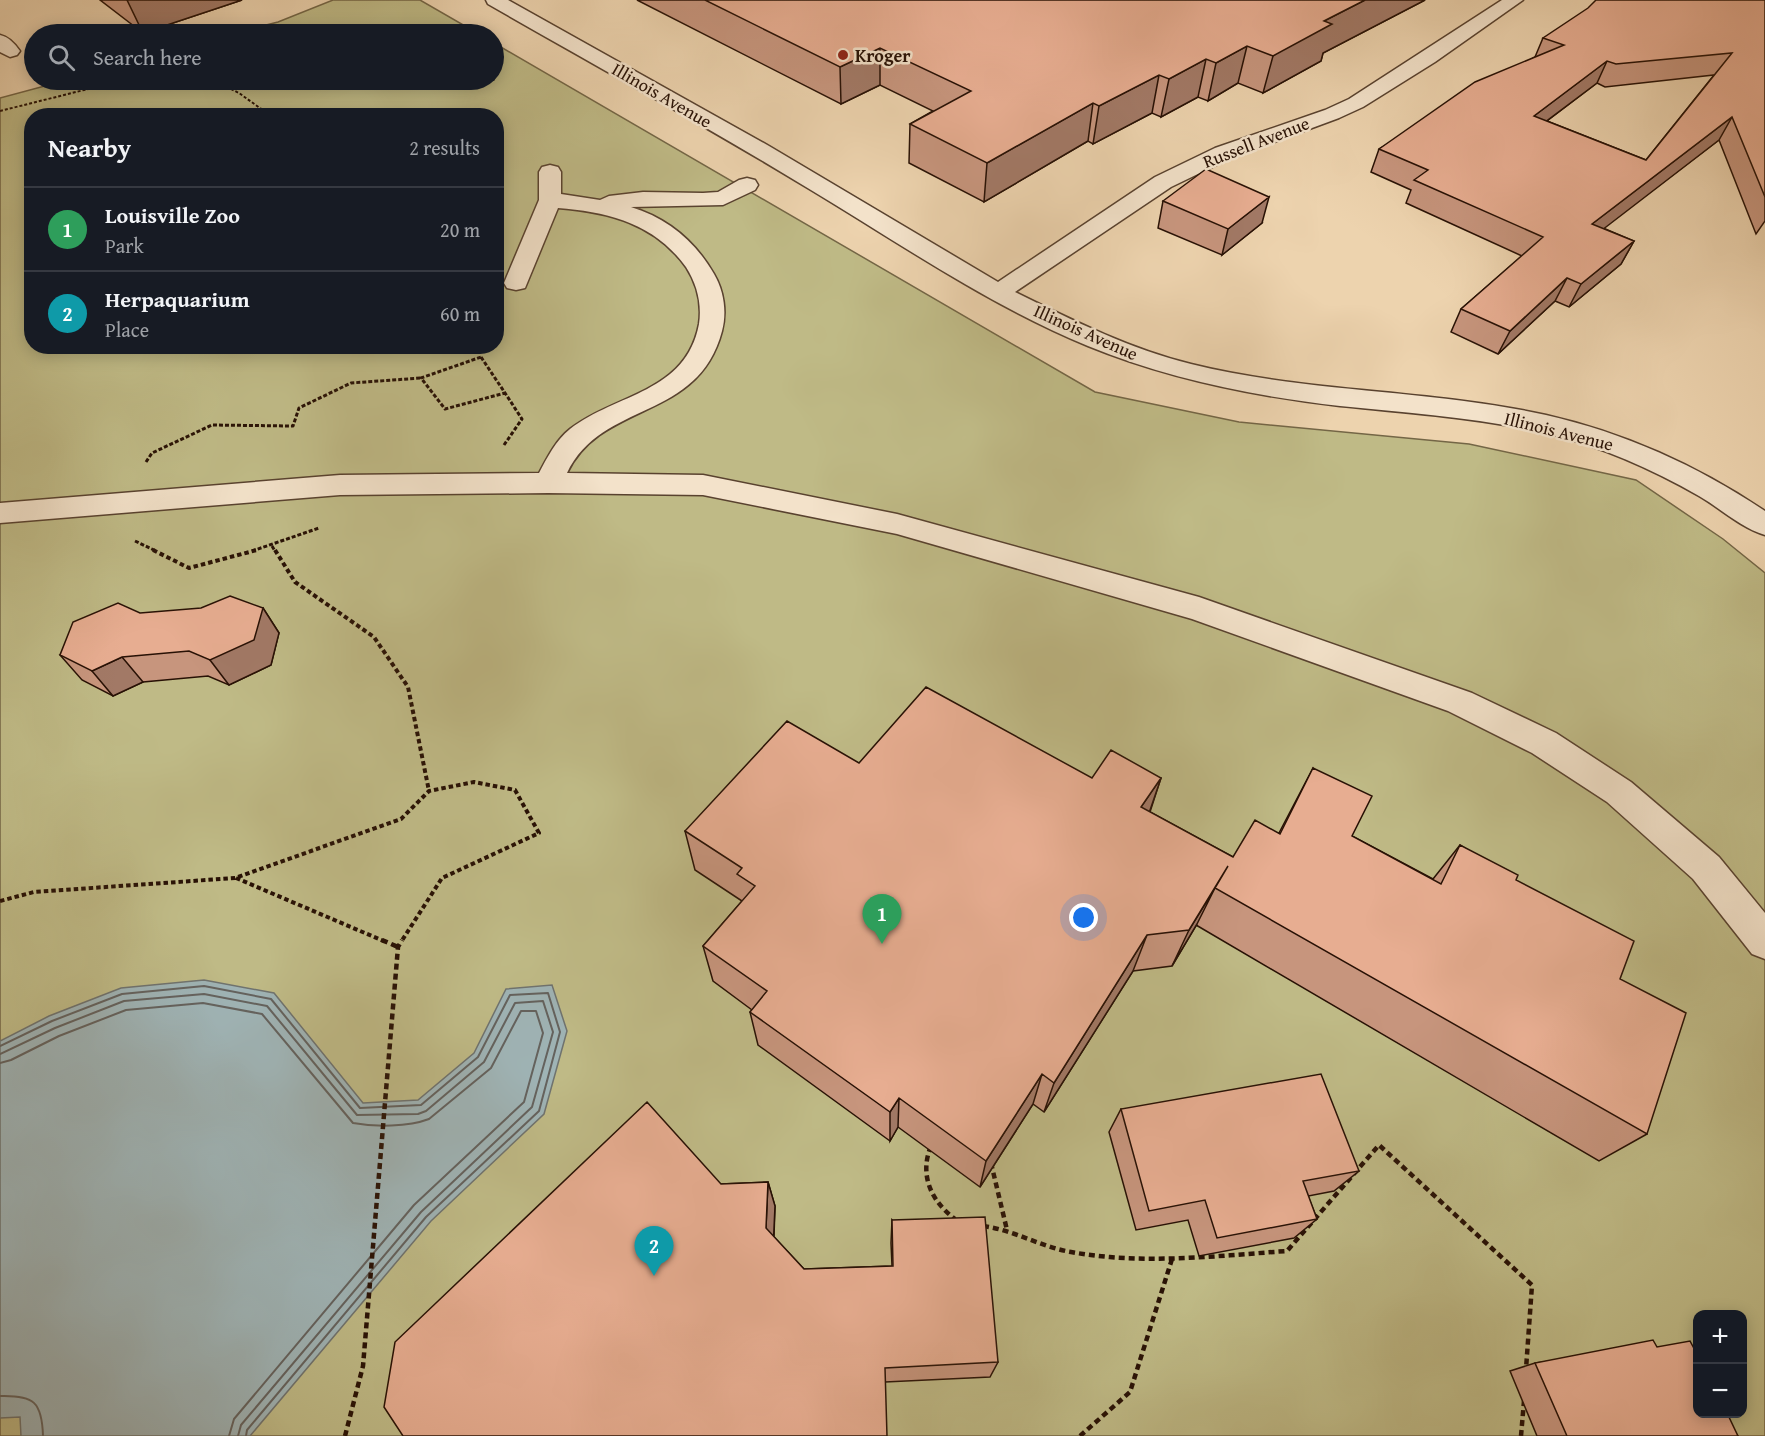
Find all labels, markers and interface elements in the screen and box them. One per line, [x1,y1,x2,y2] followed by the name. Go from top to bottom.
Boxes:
[24,24,504,90] search box
[45,41,78,74] icon: search
[93,41,202,73] text: Search here
[855,42,911,69] place label: Kroger
[836,48,850,62] marker: Kroger
[607,55,717,135] street label: Illinois Avenue
[1199,109,1313,175] street label: Russell Avenue
[48,128,131,167] text: Nearby
[409,133,480,162] text: 2 results
[105,199,240,231] text: Louisville Zoo
[62,215,73,244] text: 1
[440,215,480,244] text: 20 m
[105,231,144,260] text: Park
[105,283,250,315] text: Herpaquarium
[1030,297,1142,367] street label: Illinois Avenue
[62,299,73,328] text: 2
[440,299,480,328] text: 60 m
[105,315,149,344] text: Place
[1502,404,1616,458] street label: Illinois Avenue
[862,894,902,944] pin: 1
[1069,903,1098,932] your location
[634,1226,674,1276] pin: 2
[1693,1310,1747,1418] map controls
[1693,1310,1747,1364] button: +
[1693,1364,1747,1418] button: −

